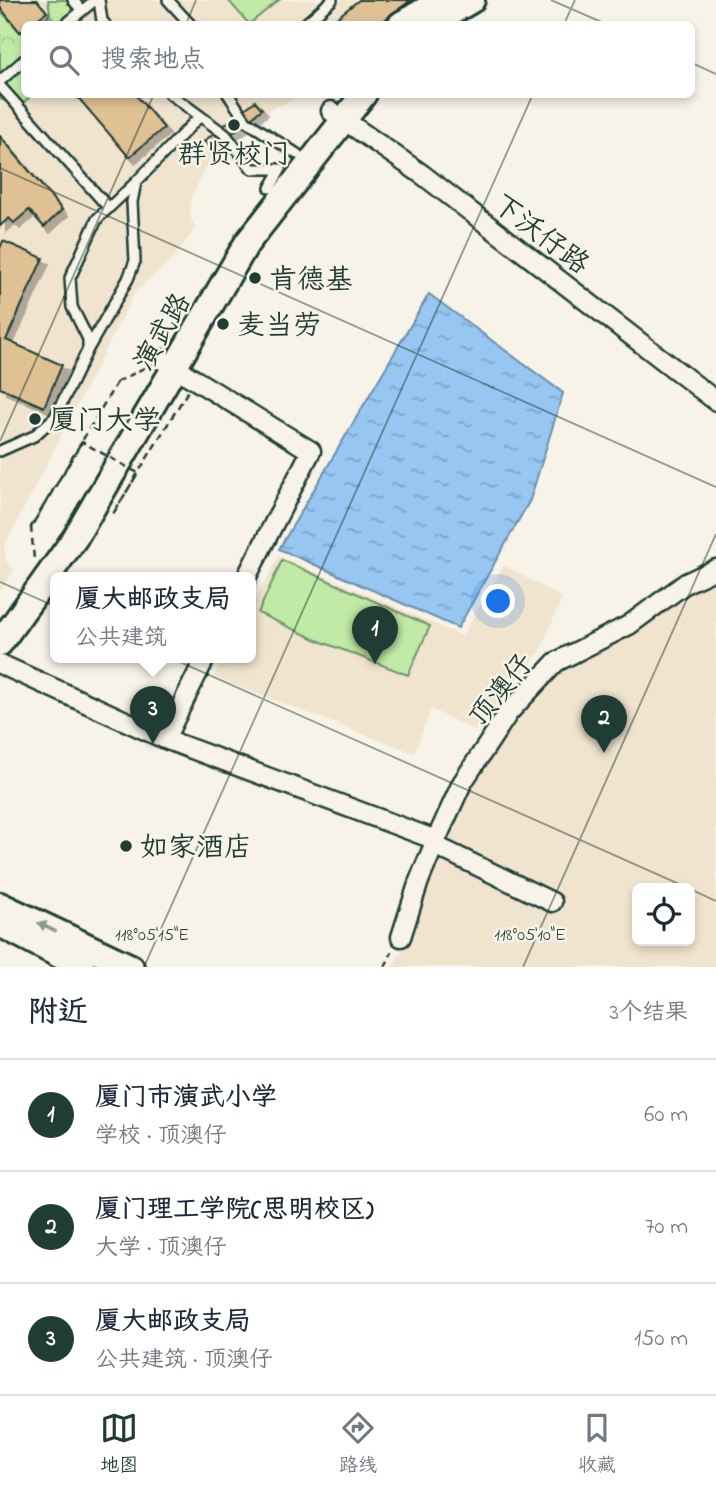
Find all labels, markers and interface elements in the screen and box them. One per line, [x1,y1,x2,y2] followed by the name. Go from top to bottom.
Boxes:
[21,21,695,98] search box
[45,41,83,79] icon: search
[101,42,205,80] text: 搜索地点
[226,117,242,133] marker: 群贤校门
[178,136,290,177] place label: 群贤校门
[483,186,597,286] street label: 下沃仔路
[269,261,353,302] place label: 肯德基
[247,270,263,286] marker: 肯德基
[125,286,203,379] street label: 演武路
[237,307,321,348] place label: 麦当劳
[215,316,231,332] marker: 麦当劳
[49,402,161,443] place label: 厦门大学
[27,411,43,427] marker: 厦门大学
[50,572,256,663] popup
[75,582,231,620] text: 厦大邮政支局
[481,584,515,618] your location
[352,606,398,664] pin: 1
[75,622,167,655] text: 公共建筑
[460,646,545,737] street label: 顶澳仔
[130,686,176,744] pin: 3
[581,695,627,753] pin: 2
[140,829,252,870] place label: 如家酒店
[118,838,134,854] marker: 如家酒店
[632,883,695,946] map controls
[632,883,695,946] button: locate
[37,922,57,933] one-way arrow
[115,923,189,949] text: 118°05'15"E
[494,923,566,949] text: 118°05'10"E
[28,992,88,1036] text: 附近
[610,997,688,1030] text: 3个结果
[95,1080,277,1118] text: 厦门市演武小学
[47,1099,55,1132] text: 1
[644,1099,688,1132] text: 60 m
[95,1120,226,1153] text: 学校 · 顶澳仔
[95,1192,374,1230] text: 厦门理工学院(思明校区)
[45,1211,57,1244] text: 2
[645,1211,688,1244] text: 70 m
[95,1232,226,1265] text: 大学 · 顶澳仔
[95,1304,251,1342] text: 厦大邮政支局
[46,1323,56,1356] text: 3
[634,1323,688,1356] text: 150 m
[95,1344,272,1377] text: 公共建筑 · 顶澳仔
[100,1409,138,1480] tab: 地图
[339,1409,377,1480] tab: 路线
[578,1409,616,1480] tab: 收藏

